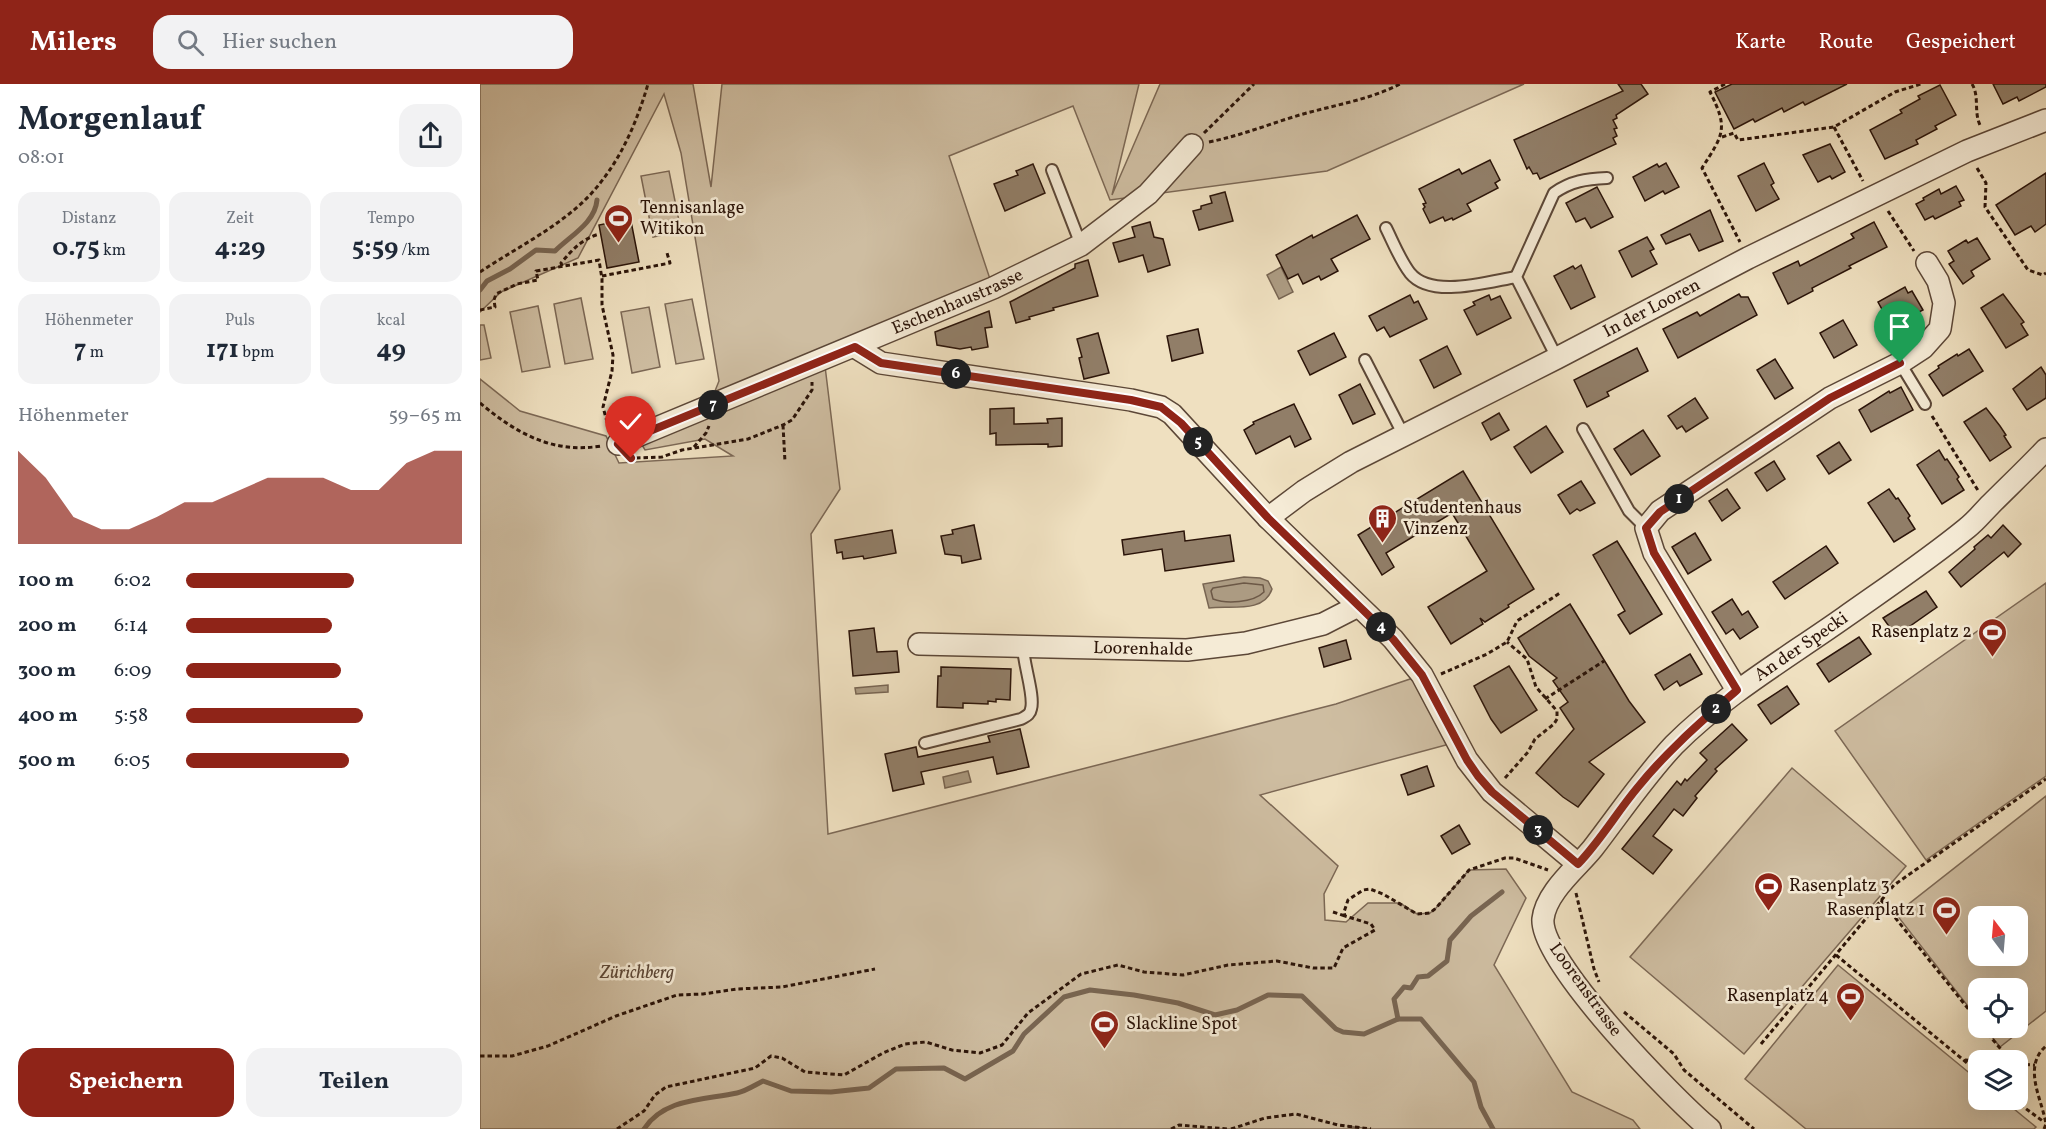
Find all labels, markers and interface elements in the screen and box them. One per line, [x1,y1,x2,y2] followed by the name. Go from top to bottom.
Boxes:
[153,15,573,69] search box
[30,23,117,62] text: Milers
[174,26,207,59] icon: search
[222,27,337,58] text: Hier suchen
[1735,28,1786,57] text: Karte
[1819,28,1873,57] text: Route
[1906,28,2016,57] text: Gespeichert
[18,98,203,144] text: Morgenlauf
[399,104,462,167] button: share
[18,144,65,172] text: 08:01
[640,196,744,242] place label: Tennisanlage Witikon
[603,202,635,244] sports icon: Tennisanlage Witikon
[62,208,116,230] text: Distanz
[226,208,254,230] text: Zeit
[367,208,415,230] text: Tempo
[52,230,100,266] text: 0.75
[215,230,265,266] text: 4:29
[352,230,398,266] text: 5:59
[100,240,126,262] text: km
[398,240,430,262] text: /km
[888,263,1027,341] street label: Eschenhaustrasse
[1599,272,1705,344] street label: In der Looren
[1874,301,1925,363] pin
[45,310,133,332] text: Höhenmeter
[225,310,255,332] text: Puls
[377,310,405,332] text: kcal
[1883,310,1916,343] icon: arrive
[74,332,87,368] text: 7
[206,332,239,368] text: 171
[376,332,406,368] text: 49
[87,342,104,364] text: m
[239,342,274,364] text: bpm
[941,359,971,389] pin: 6
[952,363,960,385] text: 6
[698,390,728,420] pin: 7
[709,394,717,416] text: 7
[605,396,656,458] pin
[18,402,129,430] text: Höhenmeter
[388,402,462,430] text: 59–65 m
[614,405,647,438] icon: check
[1183,427,1213,457] pin: 5
[1194,431,1202,453] text: 5
[1664,484,1694,514] pin: 1
[1676,488,1682,510] text: 1
[1403,496,1522,542] place label: Studentenhaus Vinzenz
[1366,502,1398,544] building icon: Studentenhaus Vinzenz
[18,567,74,595] text: 100 m
[114,567,152,595] text: 6:02
[1749,606,1853,688] street label: An der Specki
[18,612,76,640] text: 200 m
[114,612,149,640] text: 6:14
[1366,612,1396,642] pin: 4
[1376,616,1386,638] text: 4
[1977,616,2009,658] sports icon: Rasenplatz 2
[1871,620,1972,645] place label: Rasenplatz 2
[1093,635,1194,663] street label: Loorenhalde
[18,657,76,685] text: 300 m
[114,657,151,685] text: 6:09
[1701,694,1731,724] pin: 2
[1712,698,1720,720] text: 2
[18,702,78,730] text: 400 m
[114,702,148,730] text: 5:58
[18,747,76,775] text: 500 m
[114,747,150,775] text: 6:05
[1523,815,1553,845] pin: 3
[1534,819,1542,841] text: 3
[1752,870,1784,912] sports icon: Rasenplatz 3
[1789,874,1890,899] place label: Rasenplatz 3
[1930,894,1962,936] sports icon: Rasenplatz 1
[1827,898,1925,923] place label: Rasenplatz 1
[1968,906,2028,966] north arrow
[1968,906,2028,1110] map controls
[1542,938,1628,1042] street label: Loorenstrasse
[599,961,674,986] park label: Zürichberg
[1968,978,2028,1038] button: locate
[1834,980,1866,1022] sports icon: Rasenplatz 4
[1727,984,1829,1009] place label: Rasenplatz 4
[1089,1008,1121,1050] sports icon: Slackline Spot
[1126,1012,1238,1037] place label: Slackline Spot
[18,1048,234,1117] button: Speichern
[246,1048,462,1117] button: Teilen
[1968,1050,2028,1110] button: layers

